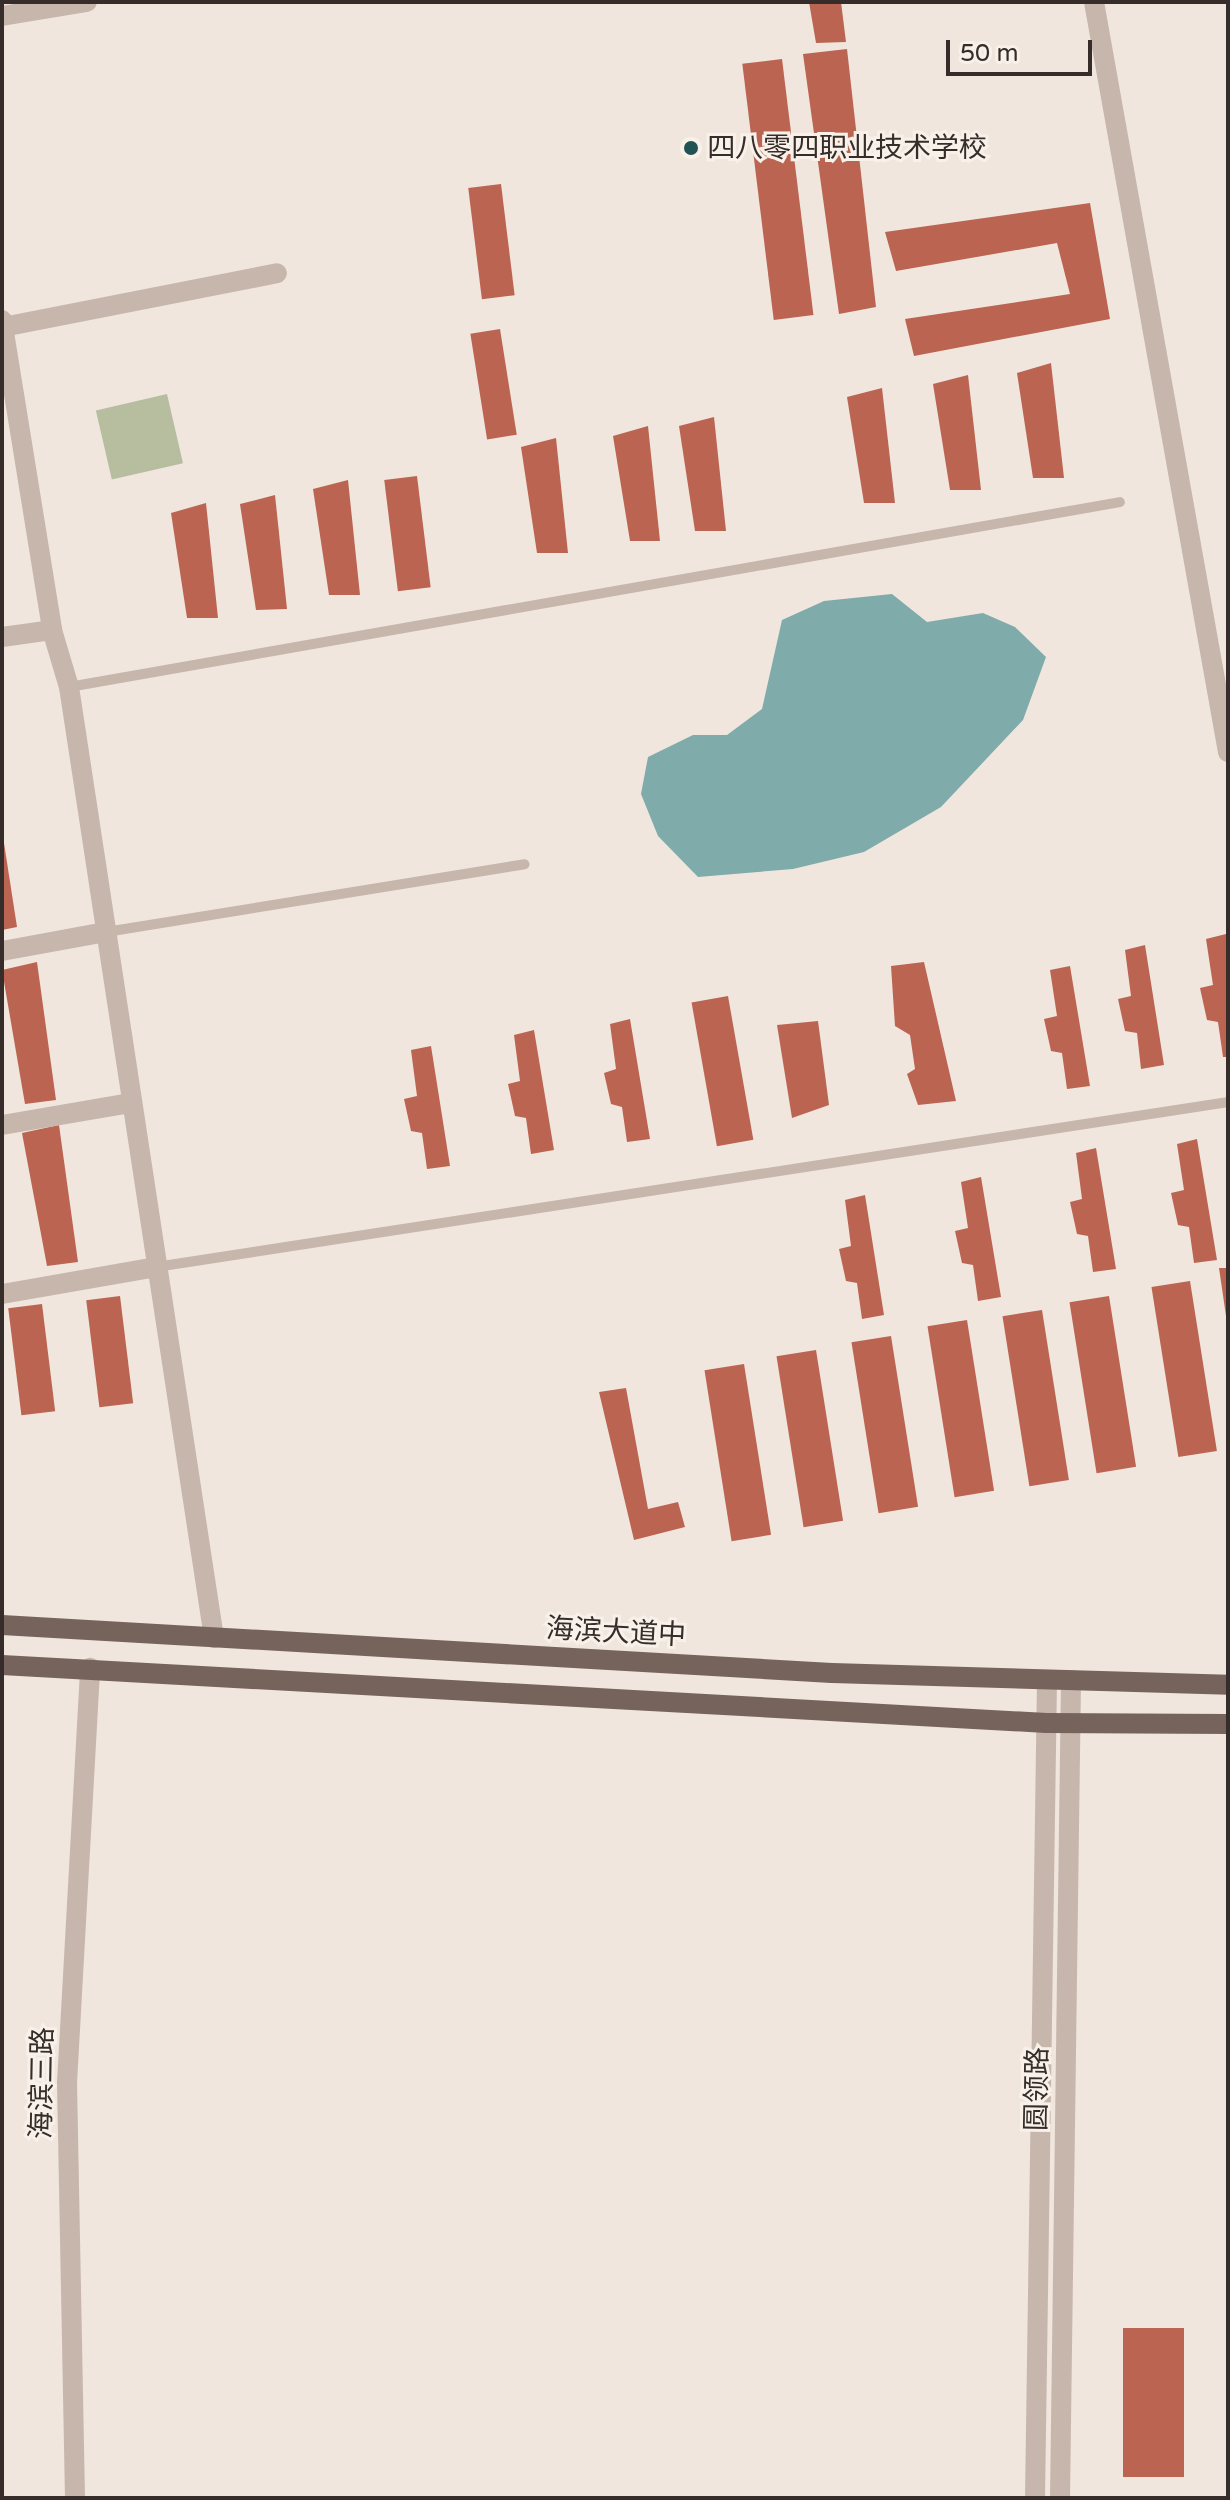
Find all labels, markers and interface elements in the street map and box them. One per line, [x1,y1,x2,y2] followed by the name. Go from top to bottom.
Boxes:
[950,24,1096,74] scale bar
[960,39,1018,68] text: 50 m
[707,131,987,165] place label: 四八零四职业技术学校
[682,139,700,157] marker: 四八零四职业技术学校
[545,1612,687,1652] street label: 海滨大道中
[24,2027,60,2139] street label: 海滨三路
[1019,2047,1055,2131] street label: 圆领路

